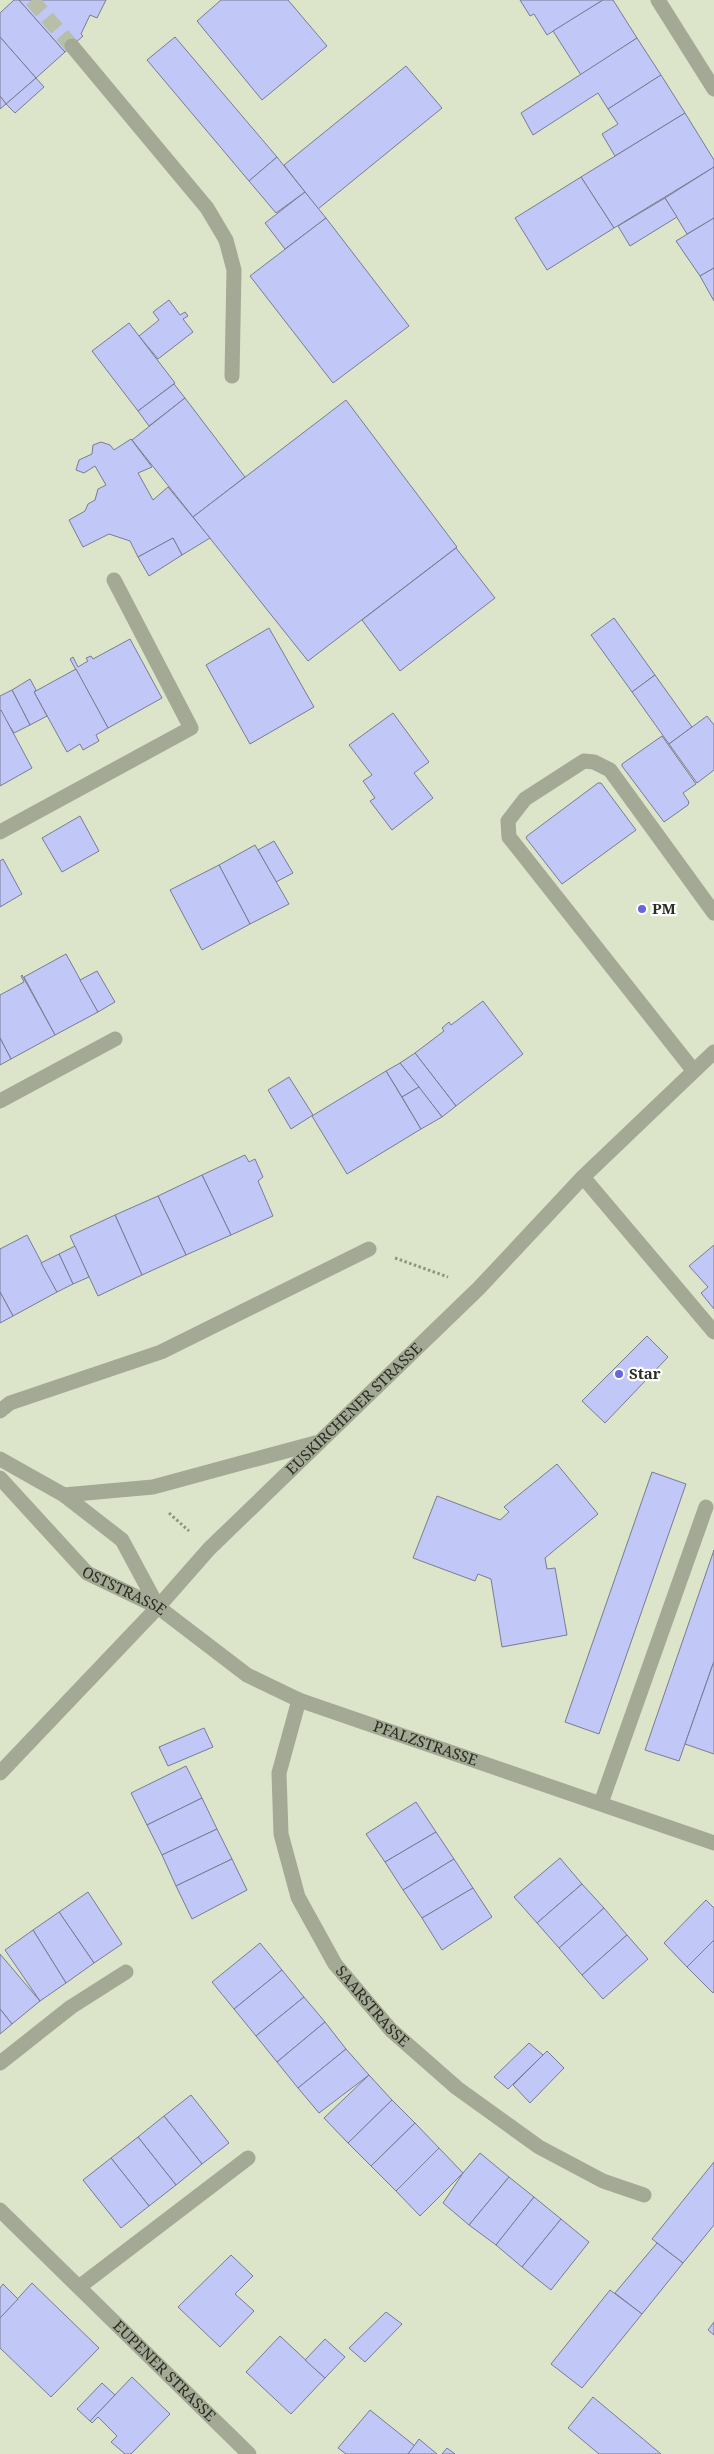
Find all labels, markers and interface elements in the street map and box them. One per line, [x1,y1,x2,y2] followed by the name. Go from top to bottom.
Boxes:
[652,898,676,918] place label: PM
[636,903,648,915] marker: PM
[281,1338,426,1479] street label: EUSKIRCHENER STRASSE
[629,1363,661,1383] place label: Star
[613,1368,625,1380] marker: Star
[79,1561,171,1619] street label: OSTSTRASSE
[371,1715,481,1770] street label: PFALZSTRASSE
[332,1961,414,2051] street label: SAARSTRASSE
[109,2315,221,2425] street label: EUPENER STRASSE

